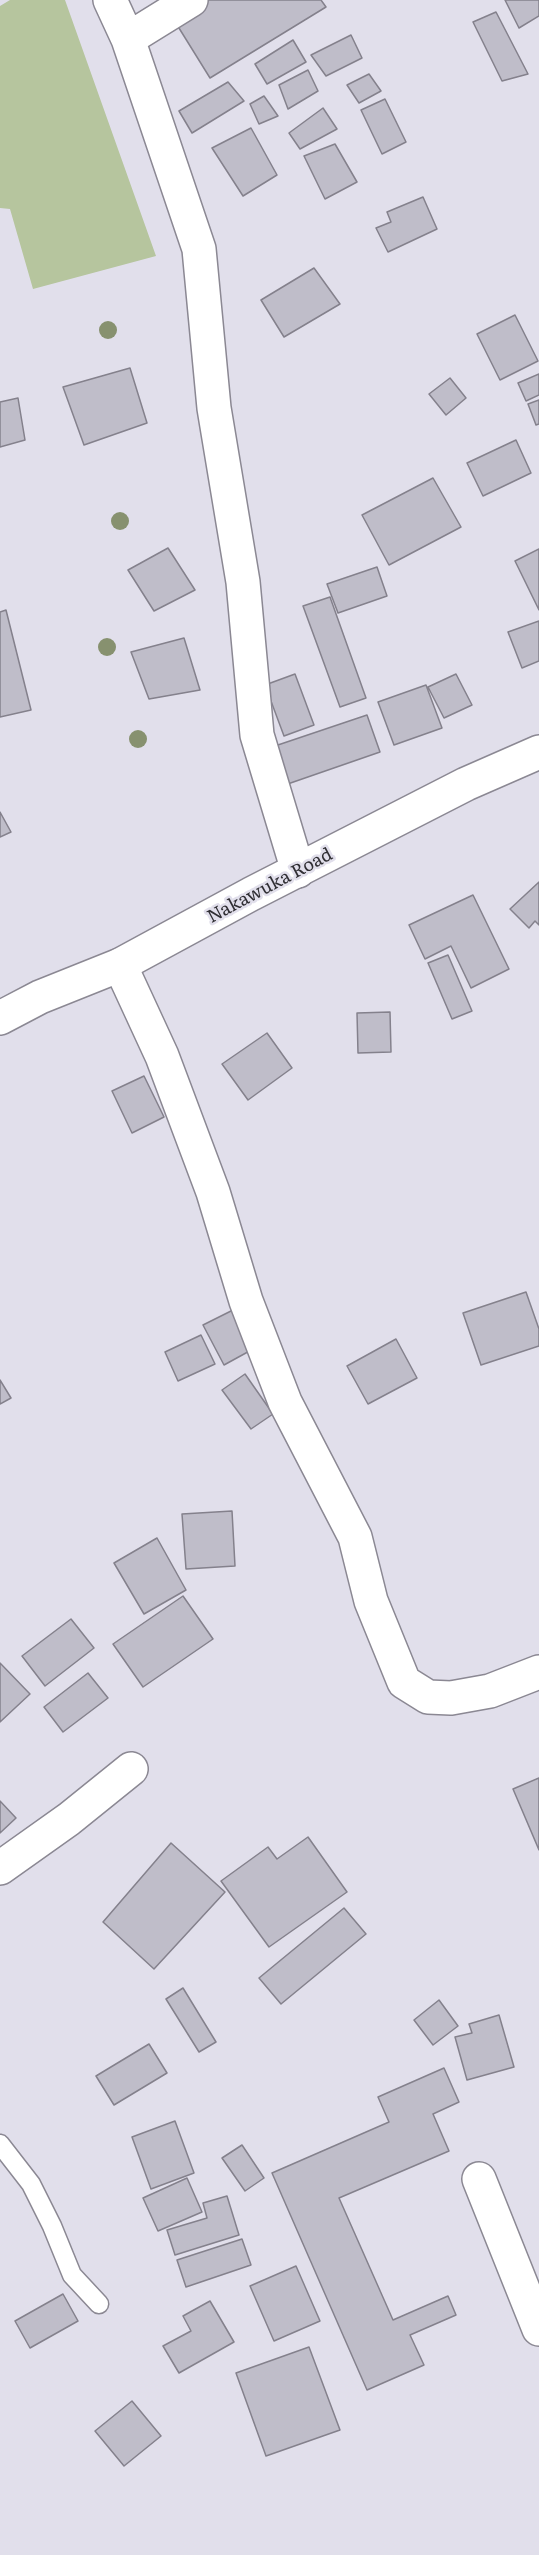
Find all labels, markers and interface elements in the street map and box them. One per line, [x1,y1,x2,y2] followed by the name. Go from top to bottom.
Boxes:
[204,844,336,928] street label: Nakawuka Road

